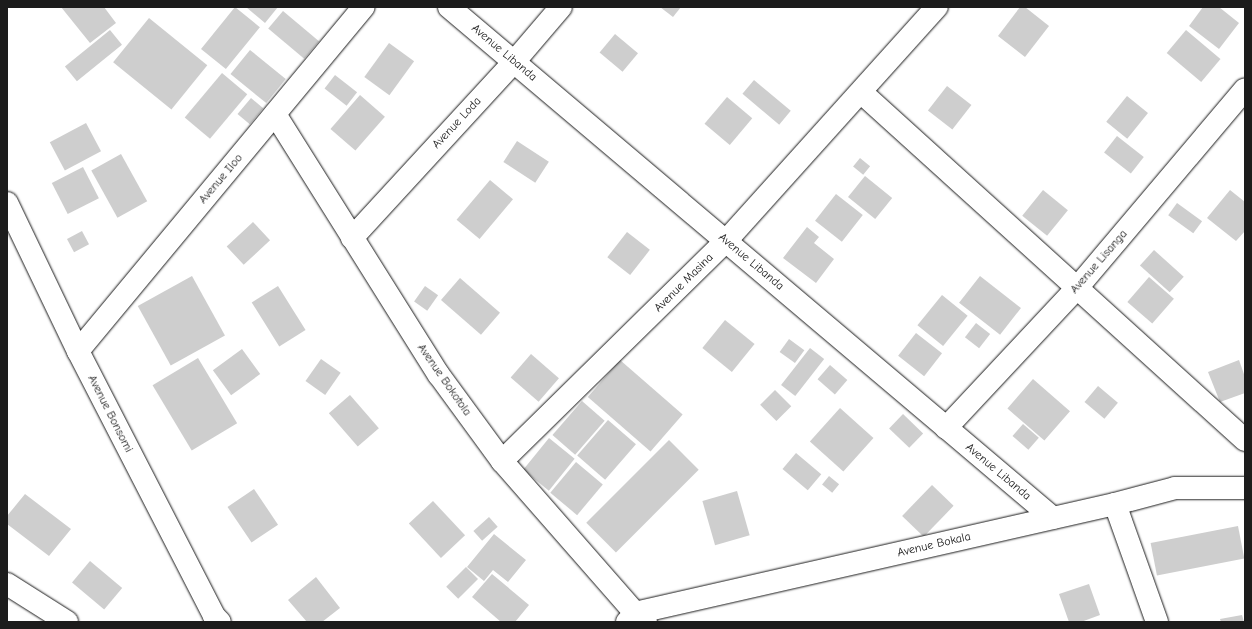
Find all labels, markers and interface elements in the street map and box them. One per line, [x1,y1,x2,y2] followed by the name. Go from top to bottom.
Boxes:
[468,21,540,85] street label: Avenue Libanda
[429,94,485,152] street label: Avenue Loda
[196,151,246,207] street label: Avenue Iloo
[1067,227,1131,297] street label: Avenue Lisanga
[715,230,787,294] street label: Avenue Libanda
[652,251,716,315] street label: Avenue Masina
[414,341,474,419] street label: Avenue Bokotola
[84,373,136,455] street label: Avenue Bonsomi
[962,440,1034,504] street label: Avenue Libanda
[896,530,972,560] street label: Avenue Bokala

